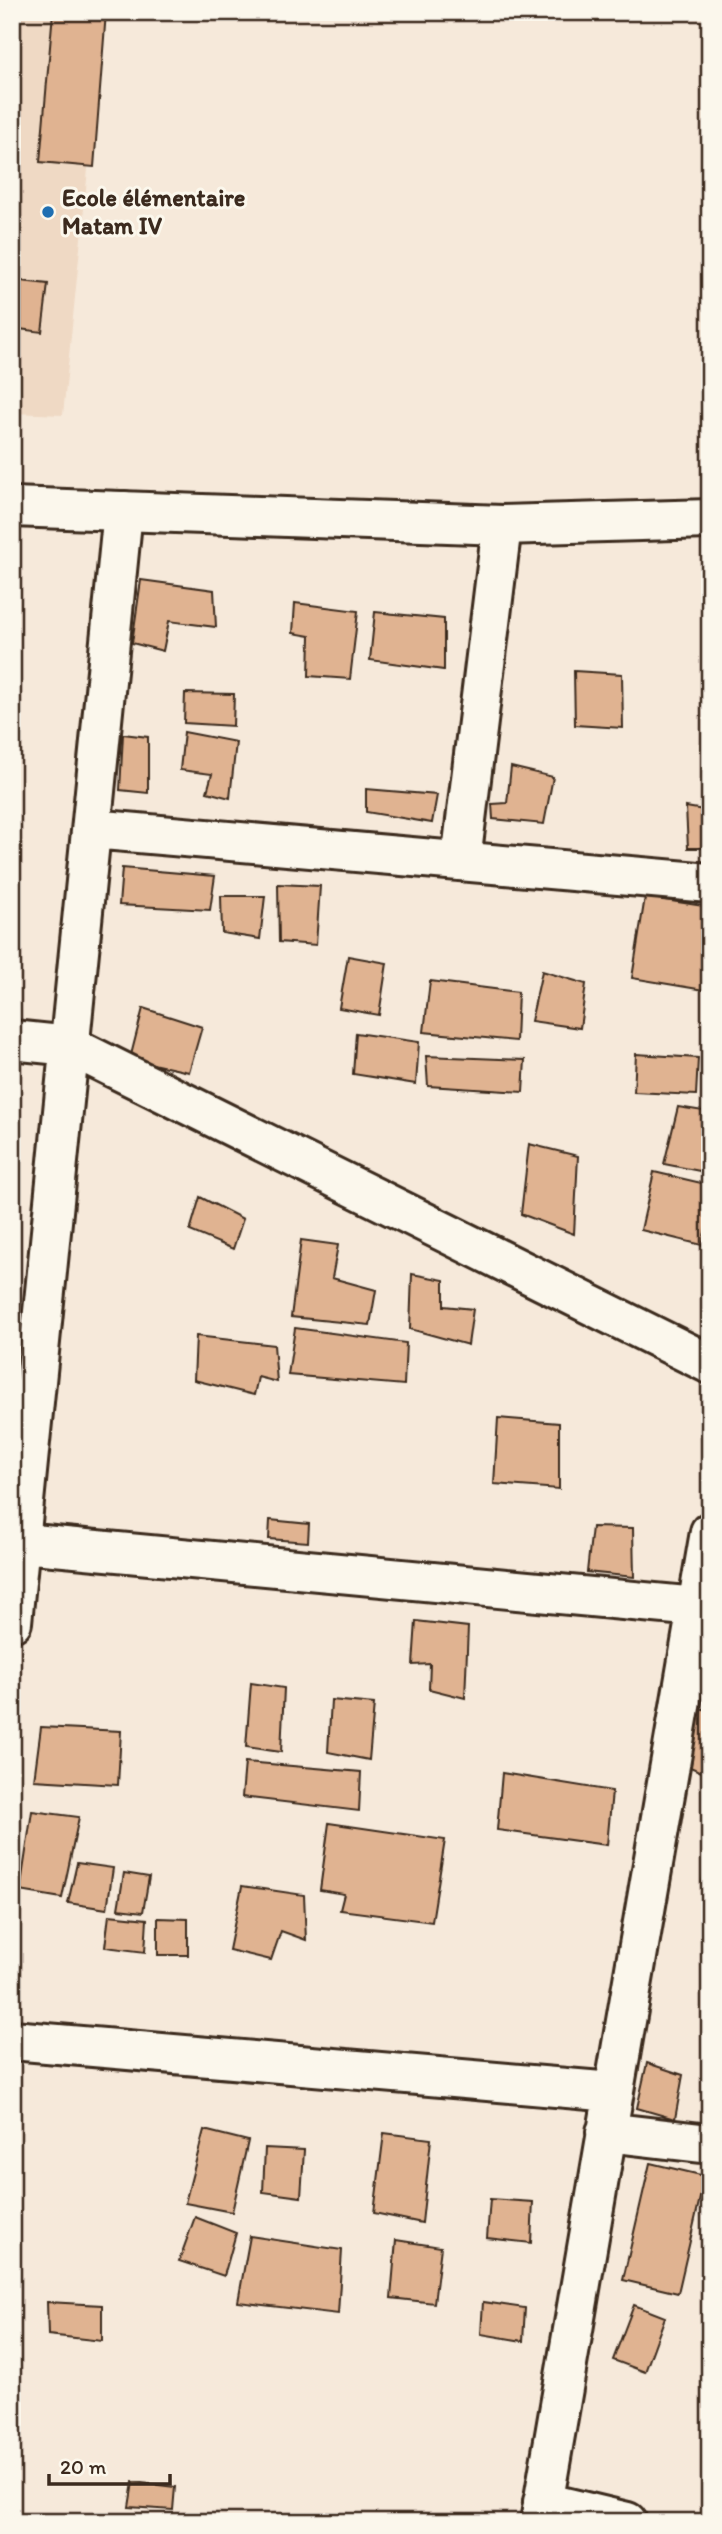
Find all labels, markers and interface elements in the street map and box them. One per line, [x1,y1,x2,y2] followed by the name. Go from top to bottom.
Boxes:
[62,183,245,240] place label: Ecole élémentaire Matam IV
[40,204,56,220] marker: Ecole élémentaire Matam IV
[49,2443,170,2487] scale bar
[60,2454,107,2479] text: 20 m

